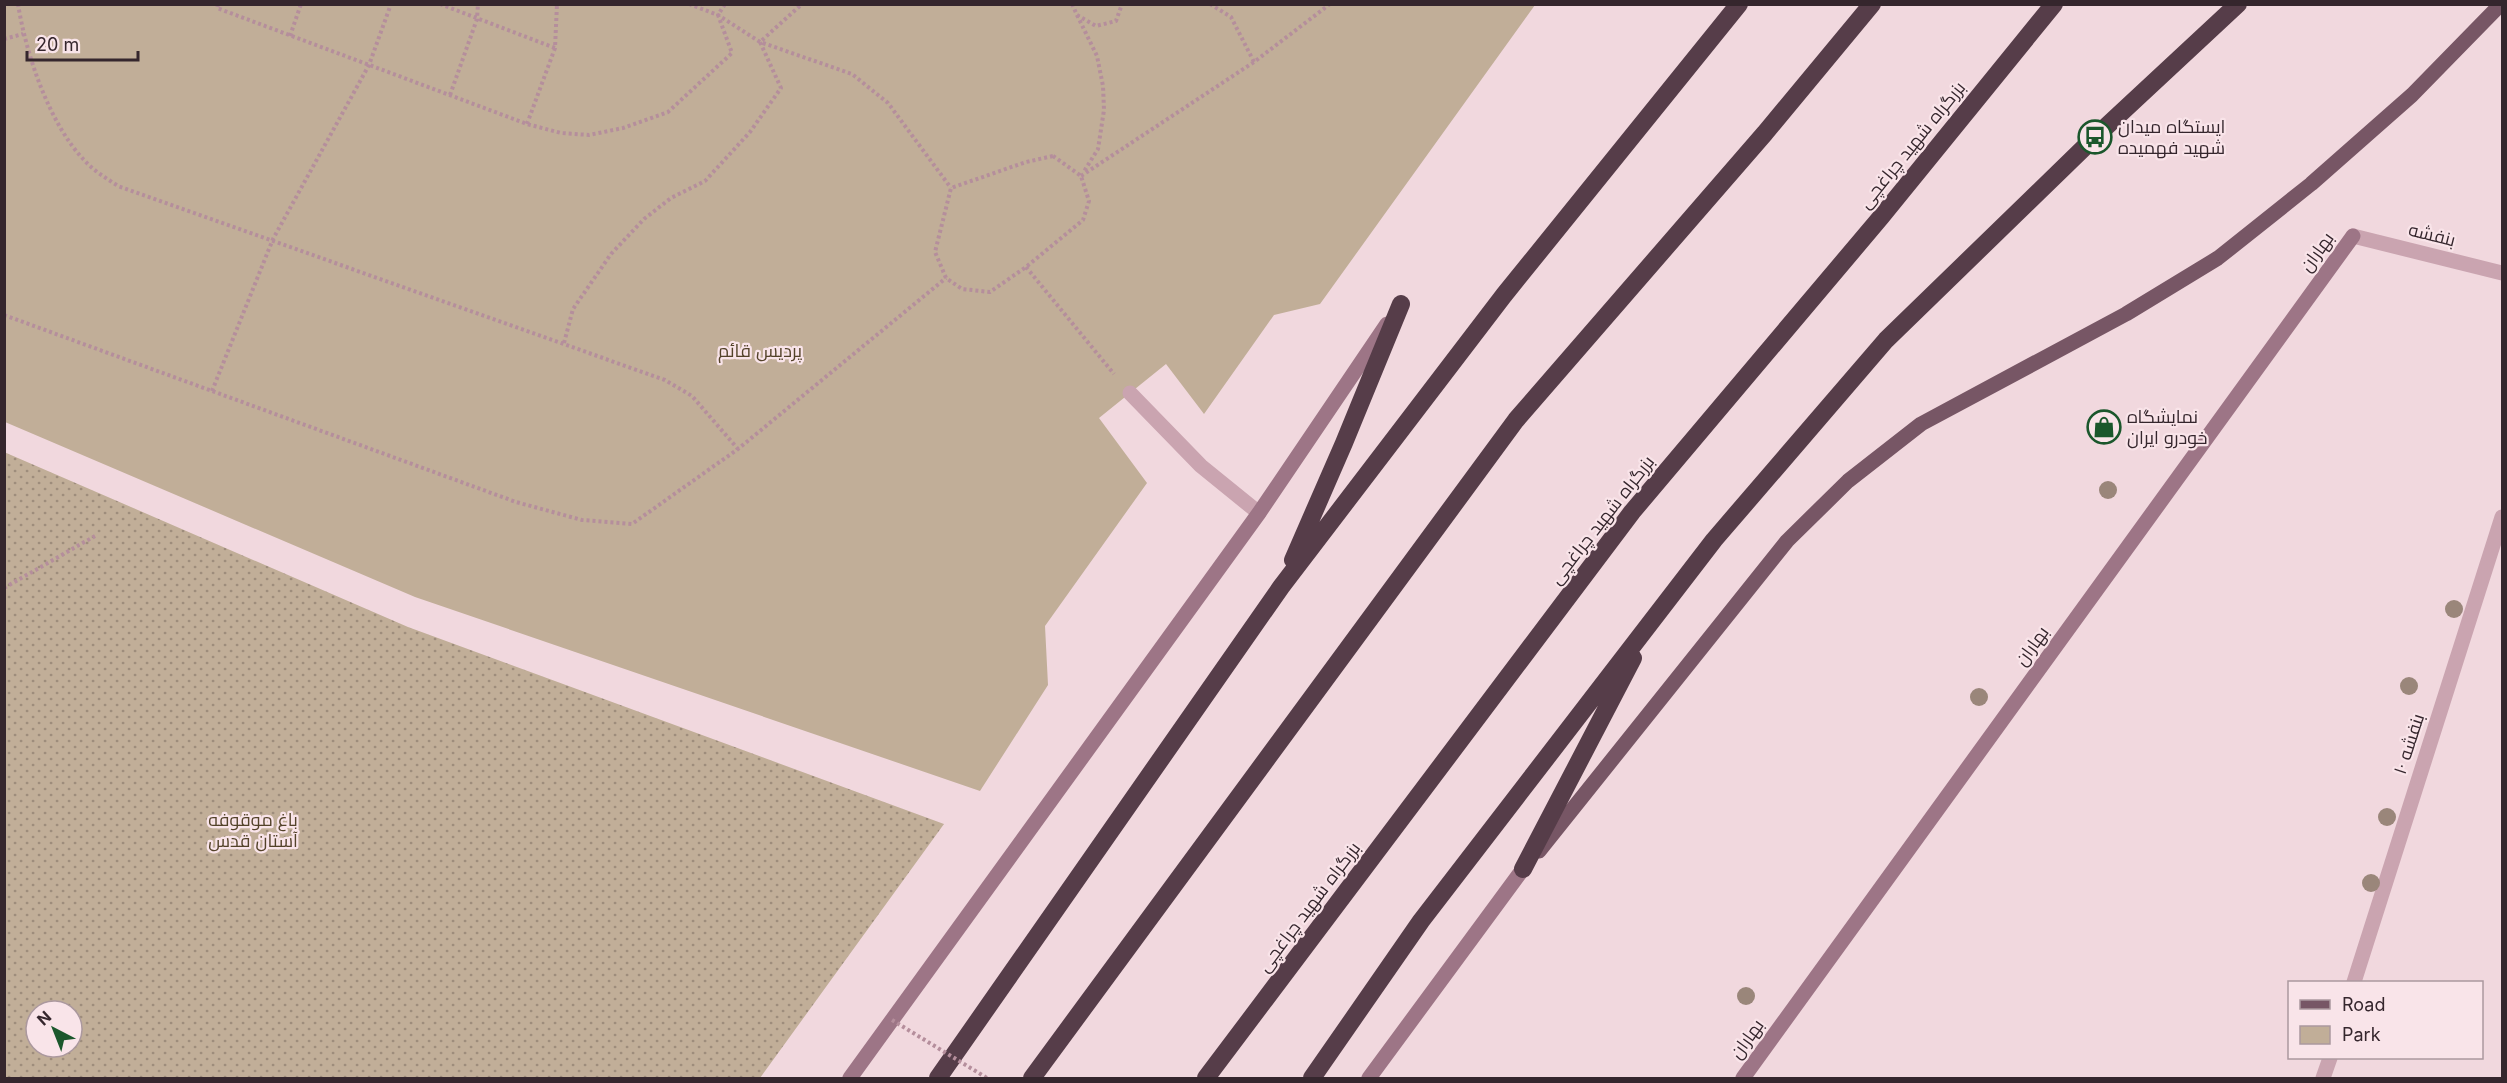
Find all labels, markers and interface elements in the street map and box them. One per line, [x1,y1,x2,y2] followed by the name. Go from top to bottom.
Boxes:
[27,24,138,62] scale bar
[36,34,79,55] text: 20 m
[1854,77,1971,214] street label: بزرگراه شهید چراغچی
[2118,116,2225,159] place label: ایستگاه میدان شهید فهمیده
[2077,119,2113,155] bus stop icon: ایستگاه میدان شهید فهمیده
[2407,219,2458,250] street label: بنفشه
[2295,228,2339,276] street label: بهاران
[718,340,802,363] park label: پردیس قائم
[2127,406,2208,449] place label: نمایشگاه خودرو ایران
[2086,409,2122,445] shop icon: نمایشگاه خودرو ایران
[1545,451,1660,589] street label: بزرگراه شهید چراغچی
[2010,622,2054,670] street label: بهاران
[2389,711,2428,777] street label: بنفشه ۱۰
[208,809,298,852] park label: باغ موقوفه آستان قدس
[1253,838,1366,977] street label: بزرگراه شهید چراغچی
[2288,981,2483,1059] legend
[2342,994,2385,1015] text: Road
[24,999,84,1059] north arrow
[33,1006,55,1029] text: N
[1725,1015,1769,1063] street label: بهاران
[2342,1024,2381,1045] text: Park

